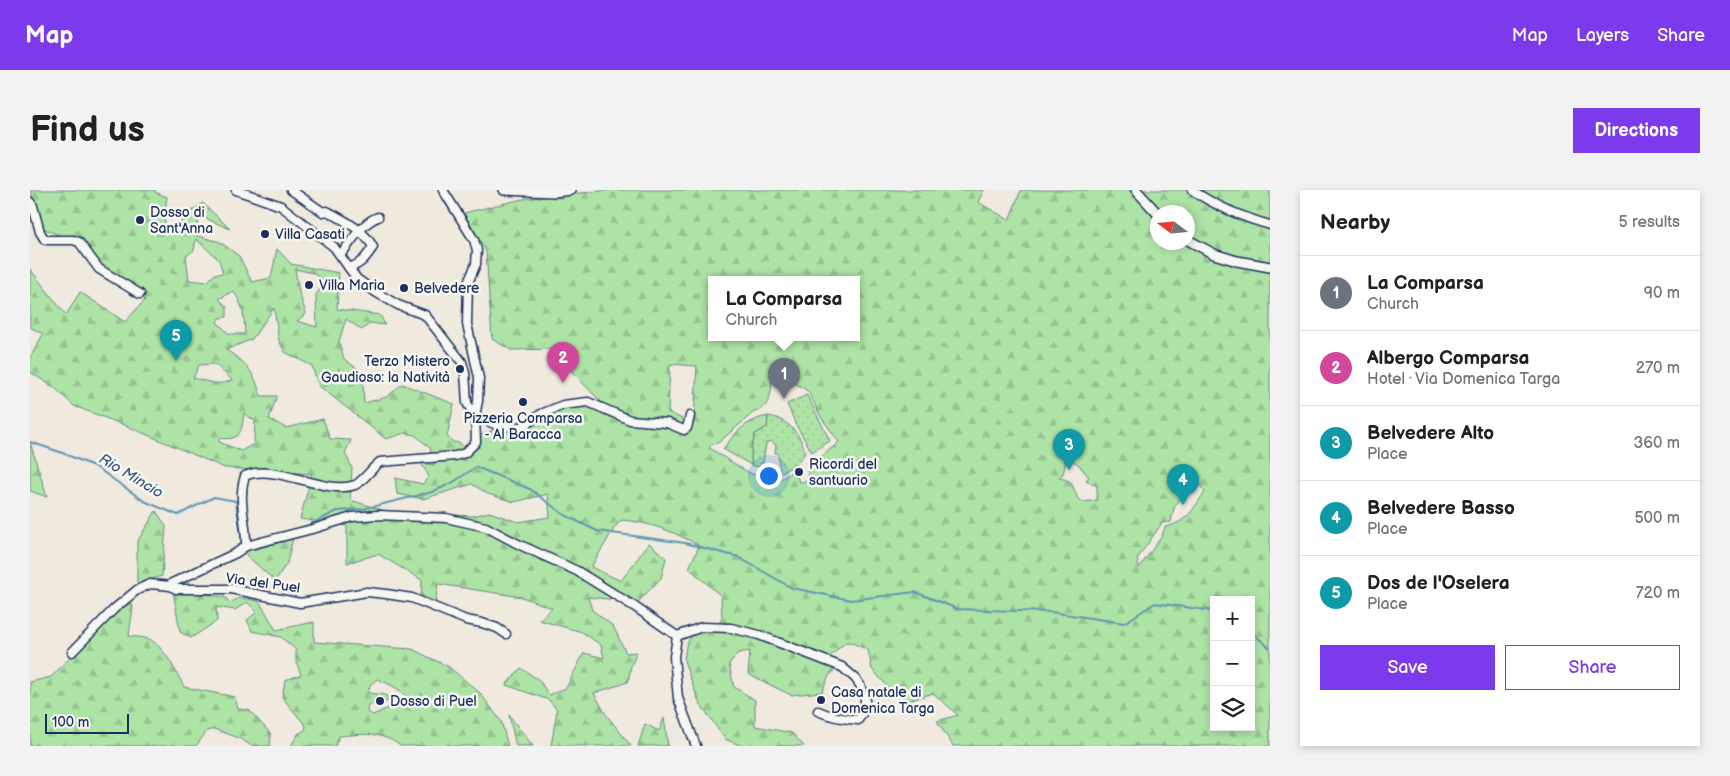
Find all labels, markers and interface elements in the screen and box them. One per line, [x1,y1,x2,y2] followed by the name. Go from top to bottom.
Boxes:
[25,21,73,50] text: Map
[1512,25,1548,46] text: Map
[1576,25,1629,46] text: Layers
[1657,25,1705,46] text: Share
[1573,108,1700,153] button: Directions
[30,109,145,152] text: Find us
[150,204,213,237] place label: Dosso di Sant'Anna
[1150,205,1195,250] north arrow
[1320,210,1390,235] text: Nearby
[1618,213,1680,232] text: 5 results
[134,214,146,226] marker: Dosso di Sant'Anna
[275,226,345,243] place label: Villa Casati
[259,228,271,240] marker: Villa Casati
[1367,272,1484,295] text: La Comparsa
[708,276,860,341] popup
[319,277,385,294] place label: Villa Maria
[303,279,315,291] marker: Villa Maria
[414,280,479,297] place label: Belvedere
[398,282,410,294] marker: Belvedere
[1333,284,1339,303] text: 1
[1644,284,1680,303] text: 90 m
[726,288,842,311] text: La Comparsa
[1367,295,1419,314] text: Church
[726,311,777,330] text: Church
[160,320,192,361] pin: 5
[547,342,579,383] pin: 2
[1367,347,1530,370] text: Albergo Comparsa
[321,353,450,386] place label: Terzo Mistero Gaudioso: la Natività
[768,358,800,399] pin: 1
[1331,359,1341,378] text: 2
[1636,359,1680,378] text: 270 m
[454,363,466,375] marker: Terzo Mistero Gaudioso: la Natività
[1367,370,1560,389] text: Hotel · Via Domenica Targa
[517,396,529,408] marker: Pizzeria Comparsa - Al Baracca
[463,410,583,443] place label: Pizzeria Comparsa - Al Baracca
[1367,422,1494,445] text: Belvedere Alto
[1053,429,1085,470] pin: 3
[1331,434,1341,453] text: 3
[1633,434,1680,453] text: 360 m
[1367,445,1408,464] text: Place
[95,449,167,503] water label: Rio Mincio
[809,456,877,489] place label: Ricordi del santuario
[756,463,782,489] your location
[1167,464,1199,505] pin: 4
[793,466,805,478] marker: Ricordi del santuario
[1367,497,1515,520] text: Belvedere Basso
[1331,509,1341,528] text: 4
[1634,509,1680,528] text: 500 m
[1367,520,1408,539] text: Place
[225,569,301,597] street label: Via del Puel
[1367,572,1510,595] text: Dos de l'Oselera
[1331,584,1341,603] text: 5
[1636,584,1680,603] text: 720 m
[1367,595,1408,614] text: Place
[1210,596,1255,731] map controls
[1210,596,1255,641] button: +
[1210,641,1255,686] button: −
[1320,645,1495,690] button: Save
[1505,645,1680,690] button: Share
[831,684,934,717] place label: Casa natale di Domenica Targa
[1210,686,1255,731] button: layers
[390,693,477,710] place label: Dosso di Puel
[815,694,827,706] marker: Casa natale di Domenica Targa
[374,695,386,707] marker: Dosso di Puel
[45,711,129,734] scale bar
[52,714,89,731] text: 100 m

